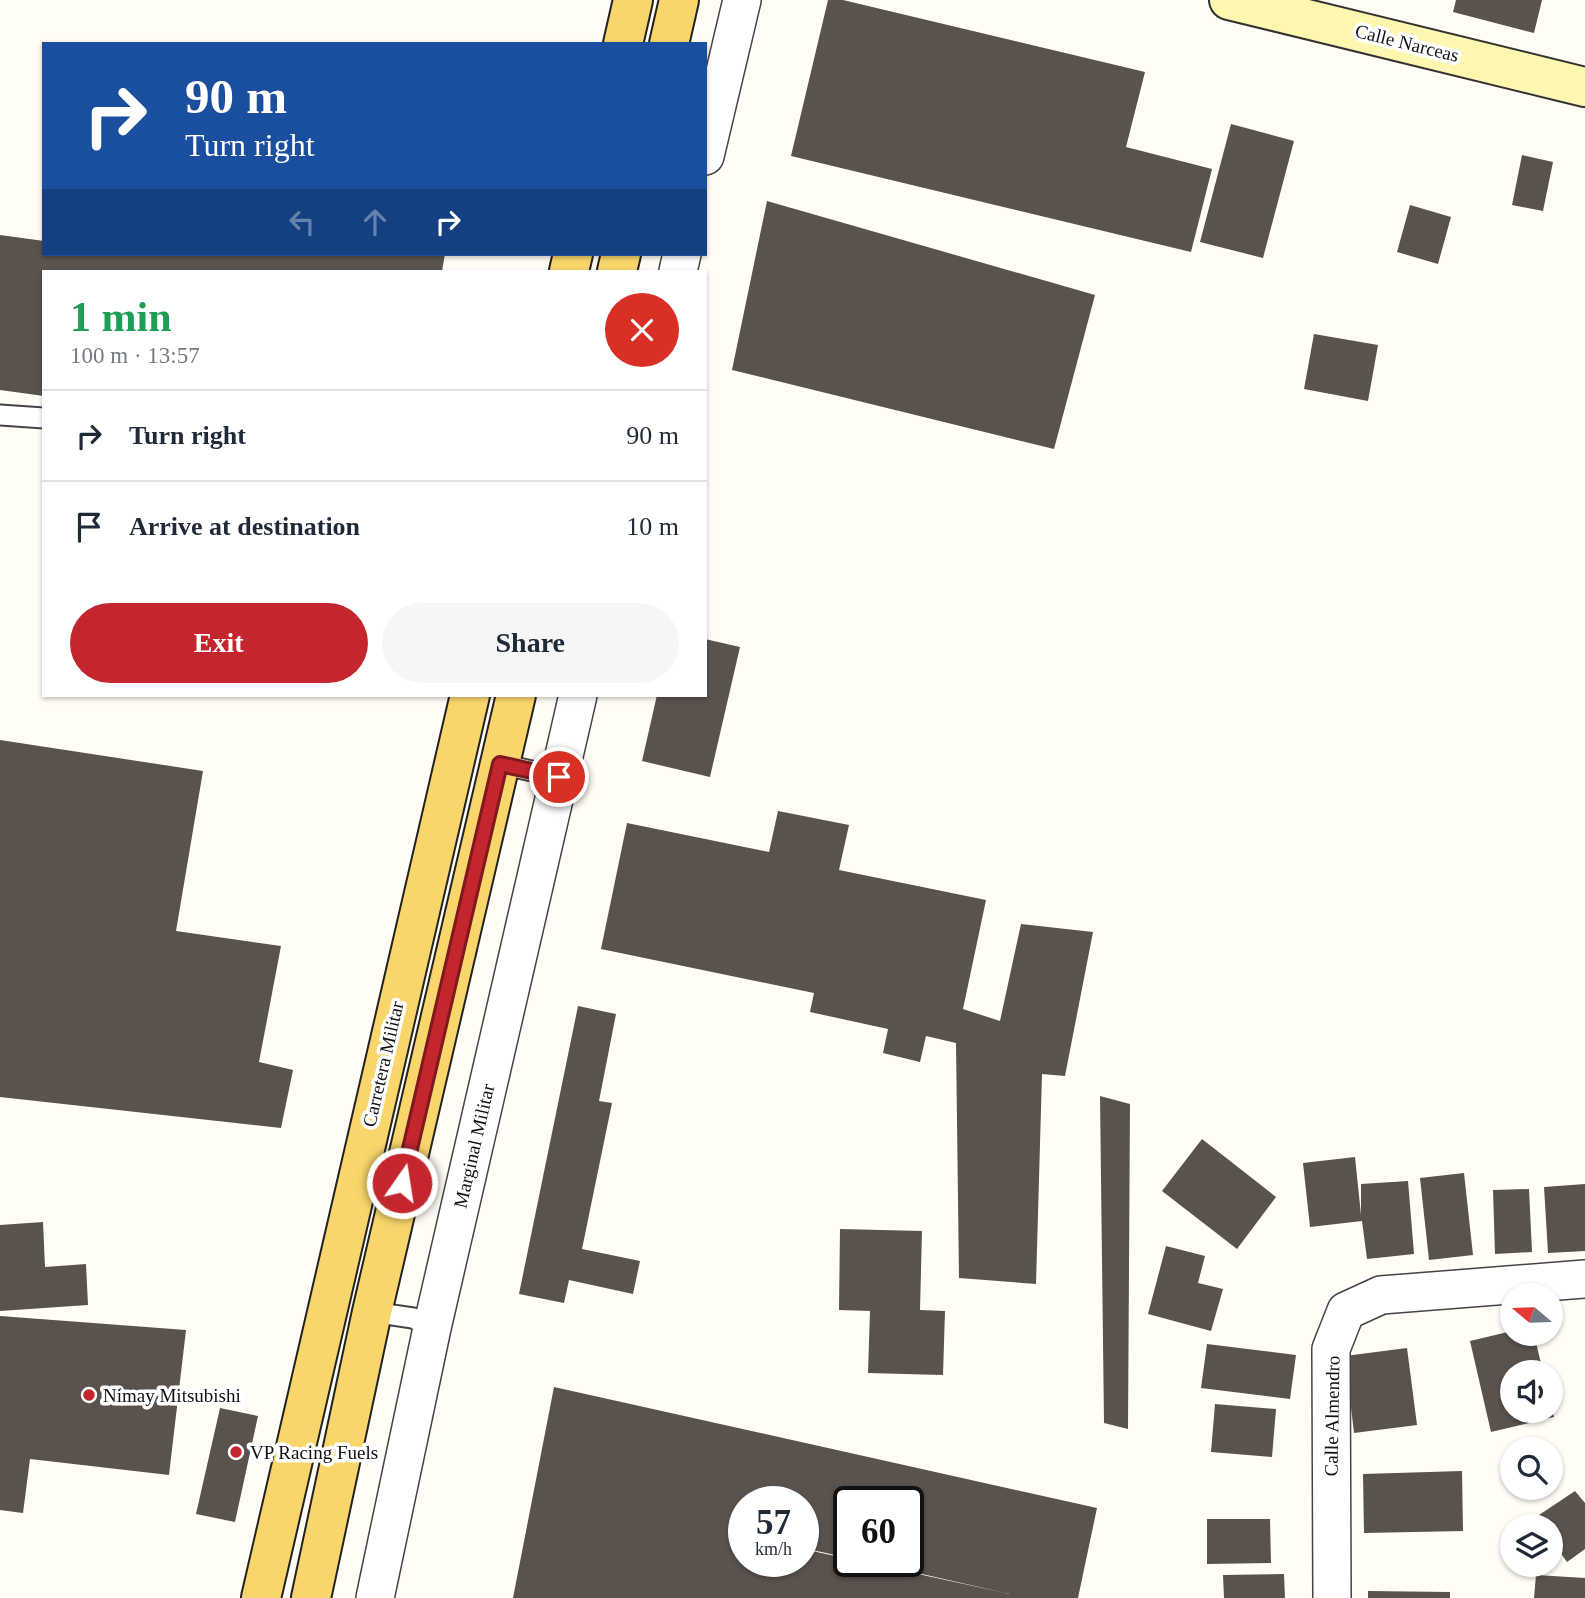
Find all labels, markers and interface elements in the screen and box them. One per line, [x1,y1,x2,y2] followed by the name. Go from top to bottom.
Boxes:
[1353,20,1461,66] street label: Calle Narceas
[185,69,287,124] text: 90 m
[70,70,161,161] icon: right
[185,127,315,163] text: Turn right
[283,203,321,241] icon: left
[356,203,394,241] icon: ahead
[429,203,467,241] icon: right
[605,293,679,367] button: close
[70,294,172,340] text: 1 min
[70,343,200,368] text: 100 m · 13:57
[70,417,108,455] icon: right
[129,421,246,450] text: Turn right
[626,421,679,450] text: 90 m
[70,508,108,546] icon: arrive
[129,512,360,541] text: Arrive at destination
[626,512,679,541] text: 10 m
[70,603,368,683] button: Exit
[382,603,679,683] button: Share
[529,747,589,807] pin
[540,758,578,796] icon: arrive
[358,999,408,1129] street label: Carretera Militar
[450,1081,499,1210] street label: Marginal Militar
[365,1146,439,1220] position arrow
[1500,1283,1563,1346] north arrow
[1500,1283,1563,1577] map controls
[1320,1355,1344,1477] street label: Calle Almendro
[1500,1360,1563,1423] button: sound
[103,1385,241,1406] place label: Nimay Mitsubishi
[81,1387,97,1403] marker: Nimay Mitsubishi
[1500,1437,1563,1500] button: search
[250,1442,378,1463] place label: VP Racing Fuels
[228,1444,244,1460] marker: VP Racing Fuels
[833,1486,924,1577] speed limit sign: 60
[756,1503,791,1542] text: 57
[1500,1514,1563,1577] button: layers
[755,1539,792,1559] text: km/h

